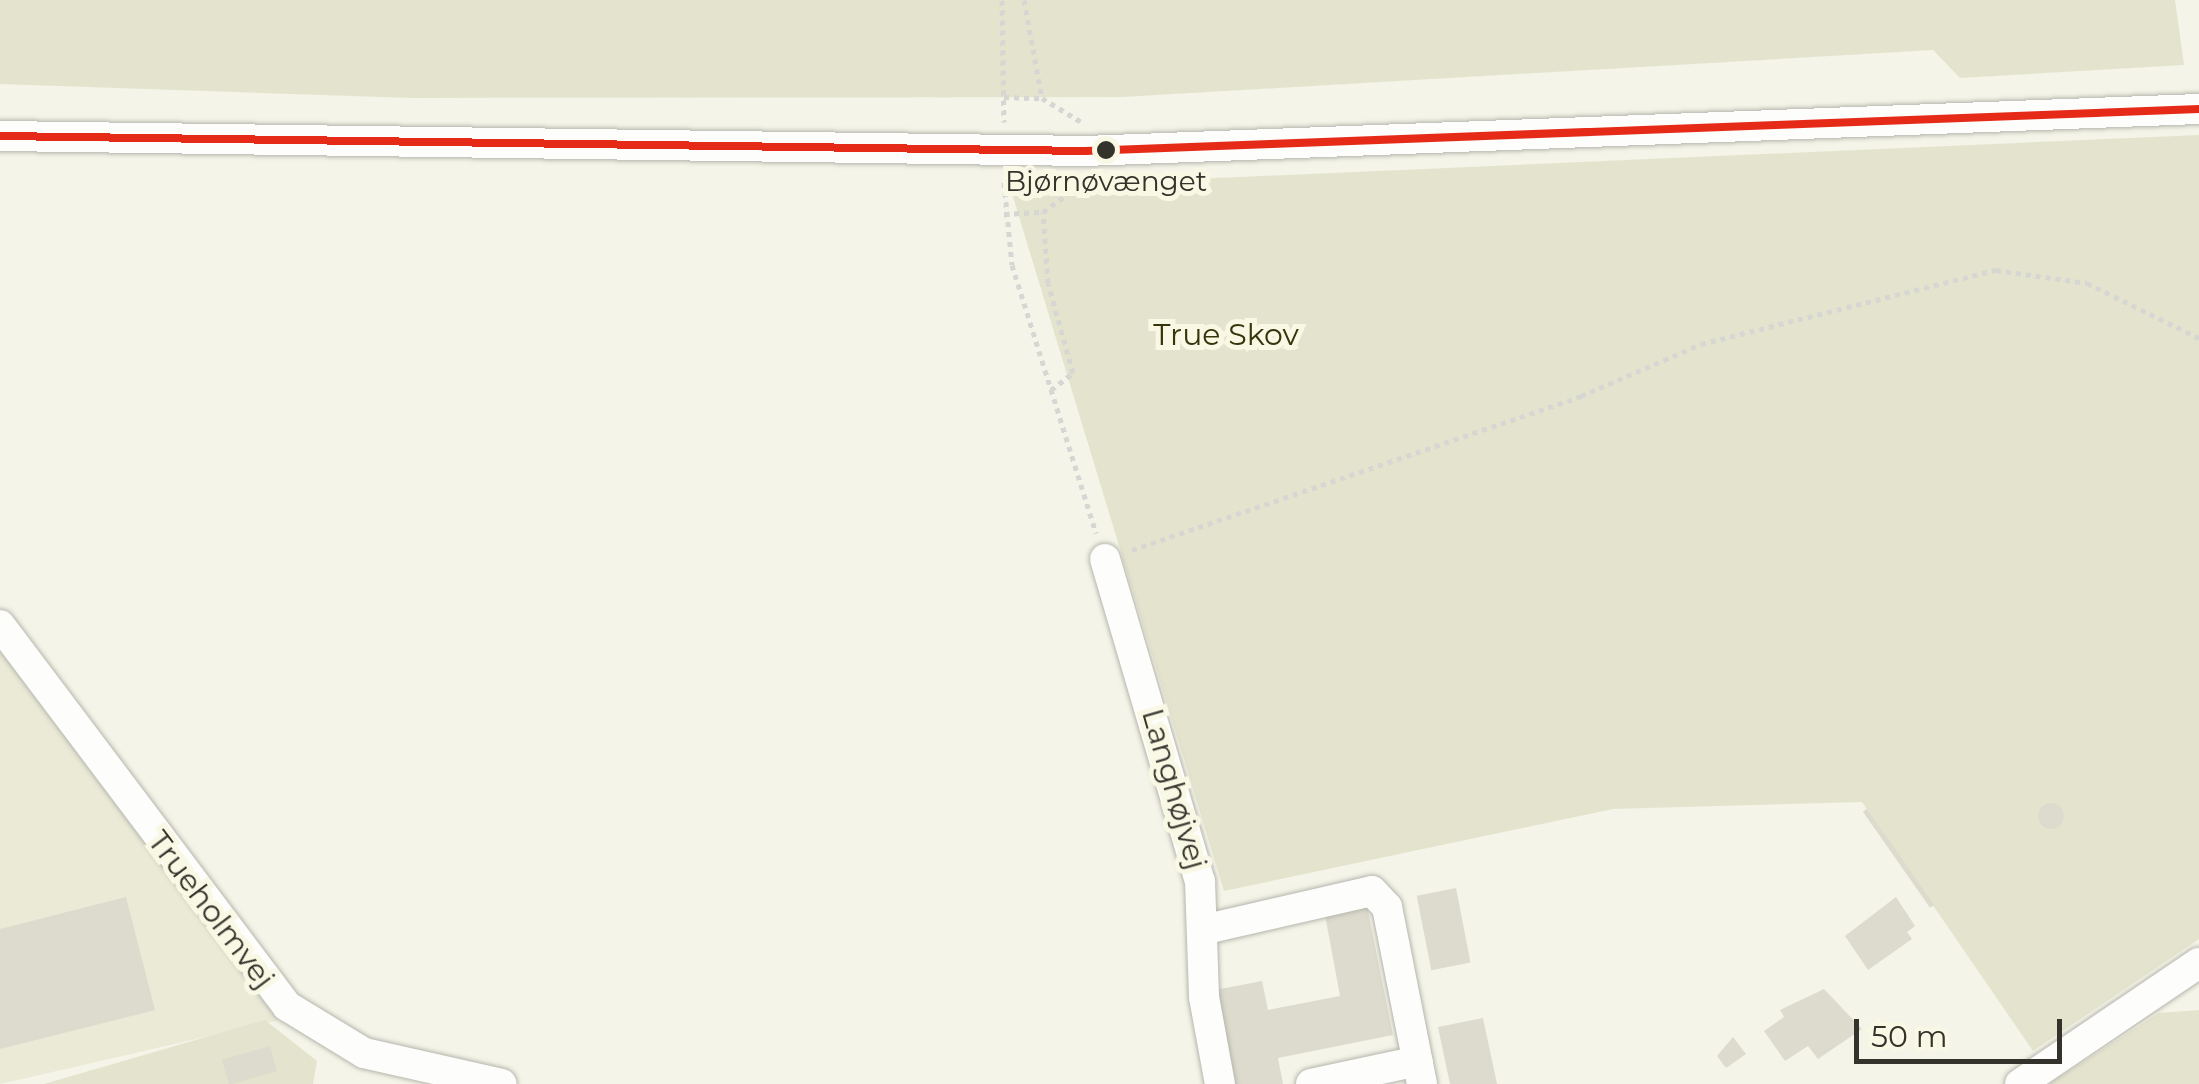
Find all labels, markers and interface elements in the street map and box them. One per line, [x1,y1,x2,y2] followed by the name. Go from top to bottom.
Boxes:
[1096,140,1116,160] marker: Bjørnøvænget
[1005,164,1207,198] place label: Bjørnøvænget
[1153,317,1299,353] park label: True Skov
[1134,705,1214,873] street label: Langhøjvej
[140,824,282,996] street label: Trueholmvej
[1859,999,2066,1061] scale bar
[1871,1018,1948,1055] text: 50 m

